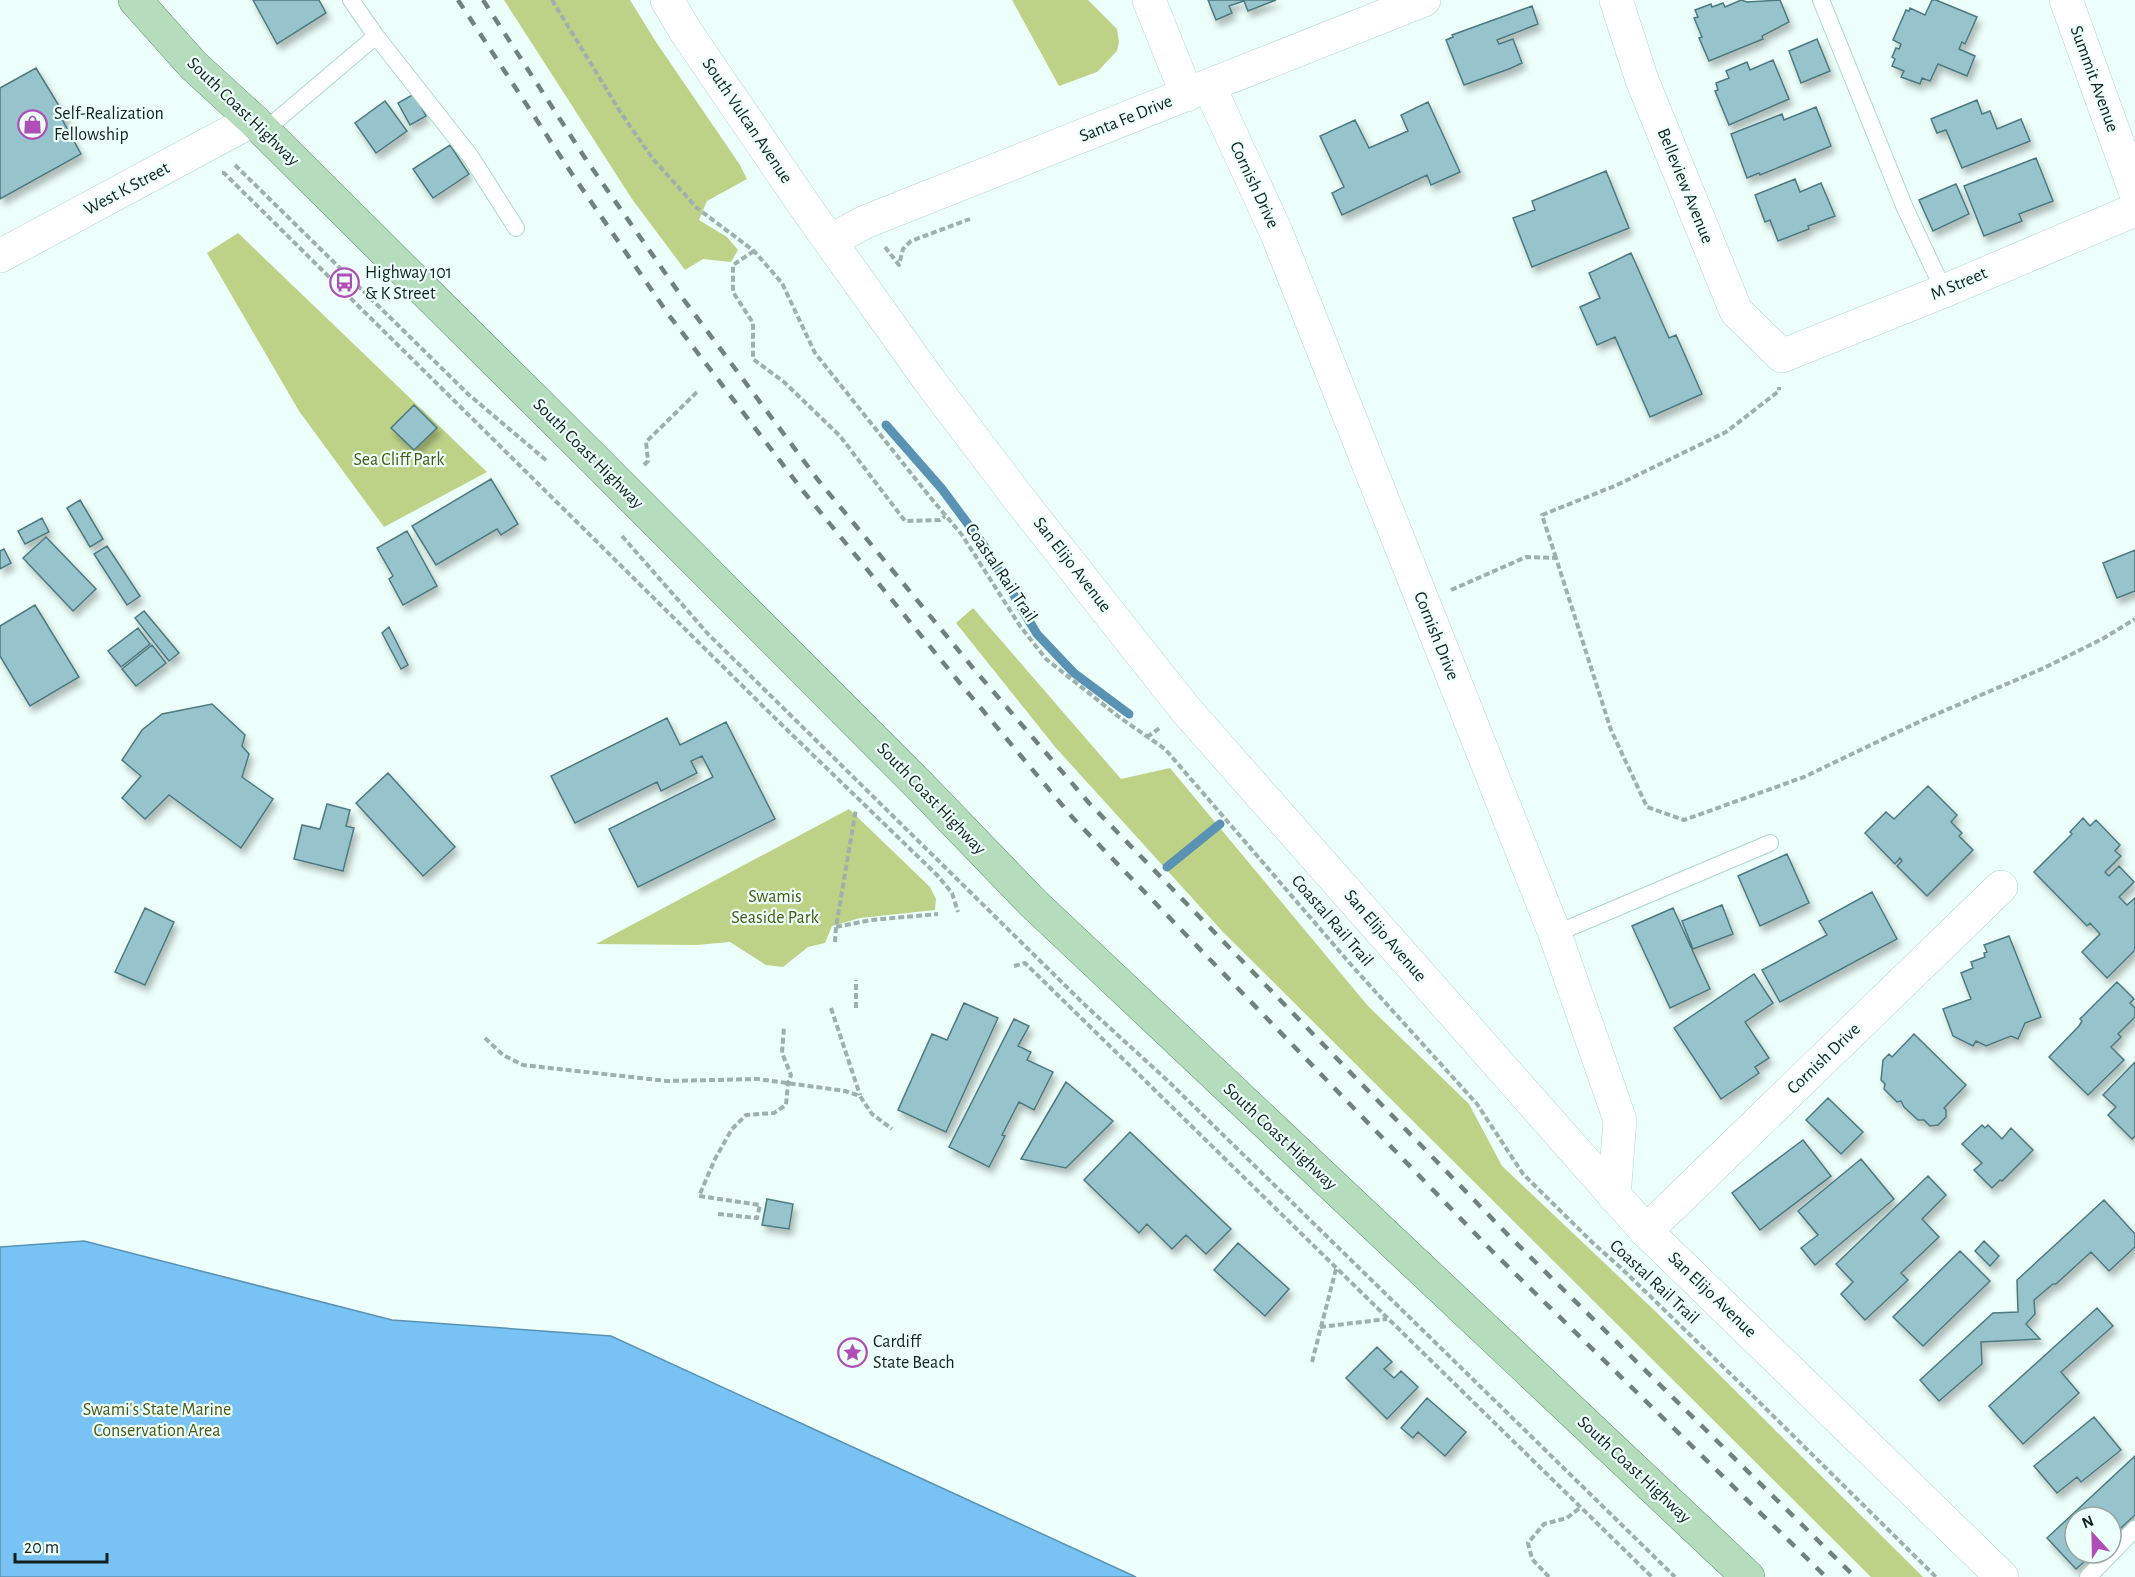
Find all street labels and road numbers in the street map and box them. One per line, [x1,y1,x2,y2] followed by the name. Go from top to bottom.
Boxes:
[2066,23,2122,135] street label: Summit Avenue
[184,54,303,170] street label: South Coast Highway
[699,55,795,187] street label: South Vulcan Avenue
[1077,92,1175,146] street label: Santa Fe Drive
[1654,126,1716,246] street label: Belleview Avenue
[1226,139,1282,231] street label: Cornish Drive
[81,159,173,219] street label: West K Street
[1928,264,1990,304] street label: M Street
[529,395,647,513] street label: South Coast Highway
[1029,514,1115,616] street label: San Elijo Avenue
[962,521,1040,625] street label: Coastal Rail Trail
[1410,589,1462,683] street label: Cornish Drive
[873,740,989,859] street label: South Coast Highway
[1288,872,1376,970] street label: Coastal Rail Trail
[1340,887,1430,985] street label: San Elijo Avenue
[1784,1020,1864,1098] street label: Cornish Drive
[1220,1080,1340,1194] street label: South Coast Highway
[1606,1236,1702,1328] street label: Coastal Rail Trail
[1664,1249,1760,1341] street label: San Elijo Avenue
[1574,1413,1694,1527] street label: South Coast Highway

